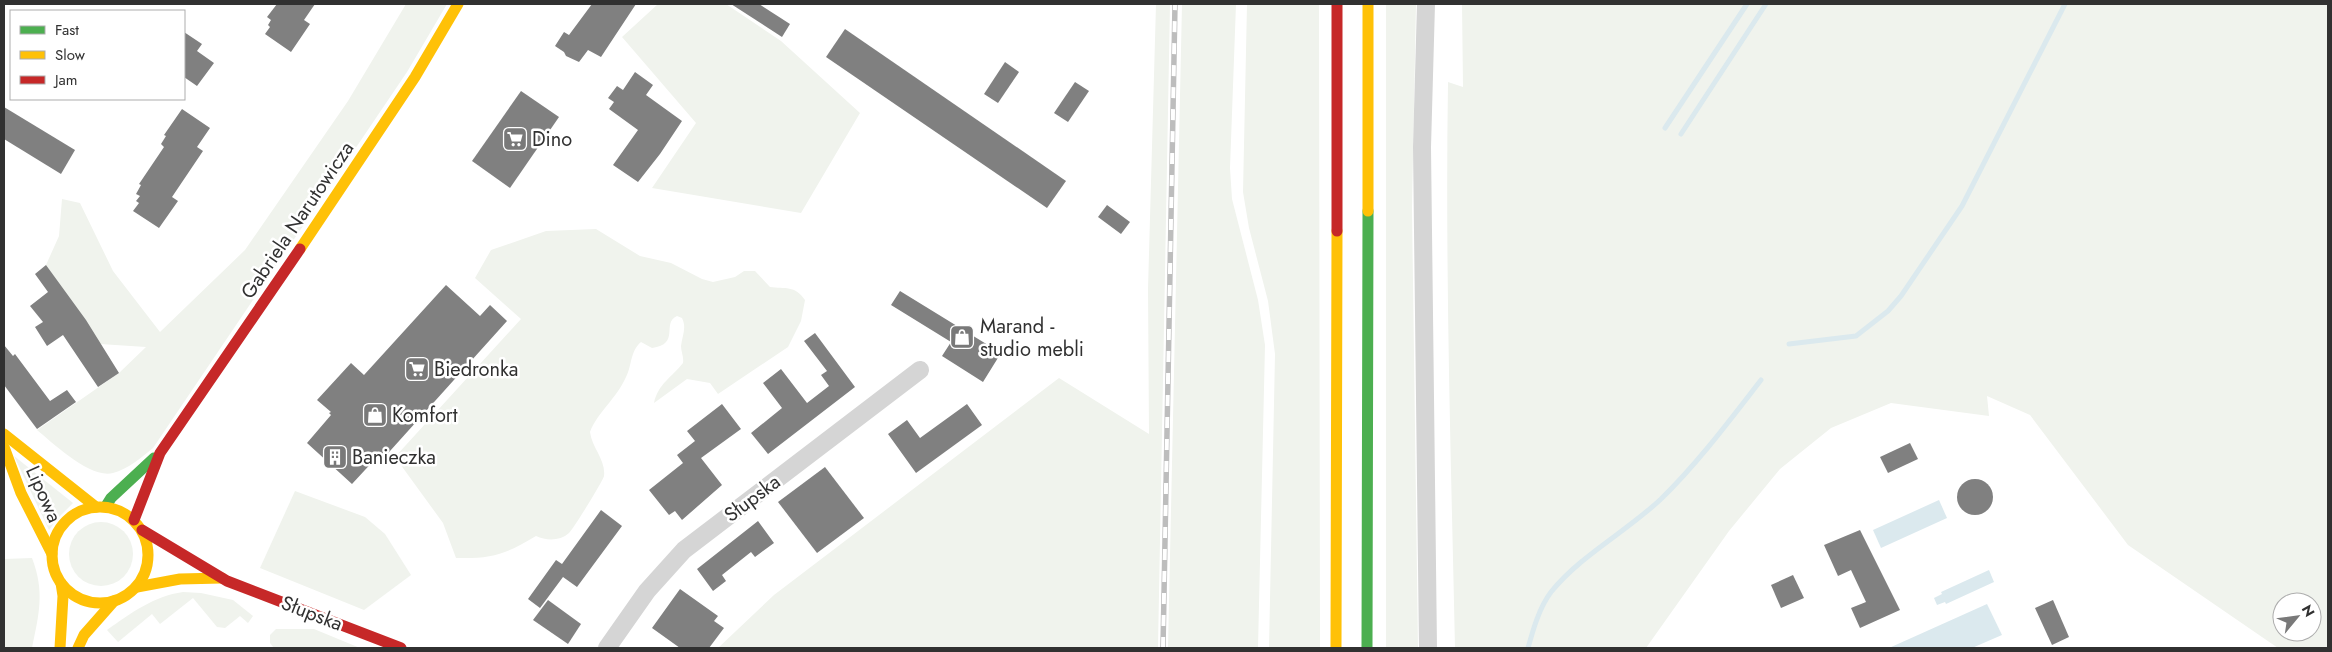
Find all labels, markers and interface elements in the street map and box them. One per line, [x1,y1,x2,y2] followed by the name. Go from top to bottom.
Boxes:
[10,10,185,100] legend
[55,19,79,41] text: Fast
[55,44,86,66] text: Slow
[53,69,78,91] text: Jam
[532,125,572,154] place label: Dino
[502,126,528,152] supermarket icon: Dino
[234,136,361,305] street label: Gabriela Narutowicza
[980,312,1084,364] place label: Marand - studio mebli
[949,324,975,350] shop icon: Marand - studio mebli
[434,355,518,384] place label: Biedronka
[404,356,430,382] supermarket icon: Biedronka
[392,401,458,430] place label: Komfort
[362,402,388,428] shop icon: Komfort
[352,443,436,472] place label: Banieczka
[322,444,348,470] building icon: Banieczka
[18,461,69,527] street label: Lipowa
[718,468,787,529] street label: Słupska
[277,588,347,638] street label: Słupska
[2272,592,2322,642] north arrow
[2297,601,2320,620] text: N

